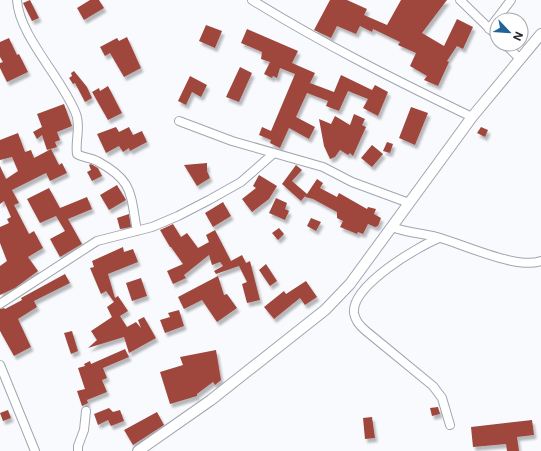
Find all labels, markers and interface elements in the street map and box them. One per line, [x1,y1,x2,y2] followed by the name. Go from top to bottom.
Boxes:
[489,12,529,52] north arrow
[510,29,526,43] text: N

